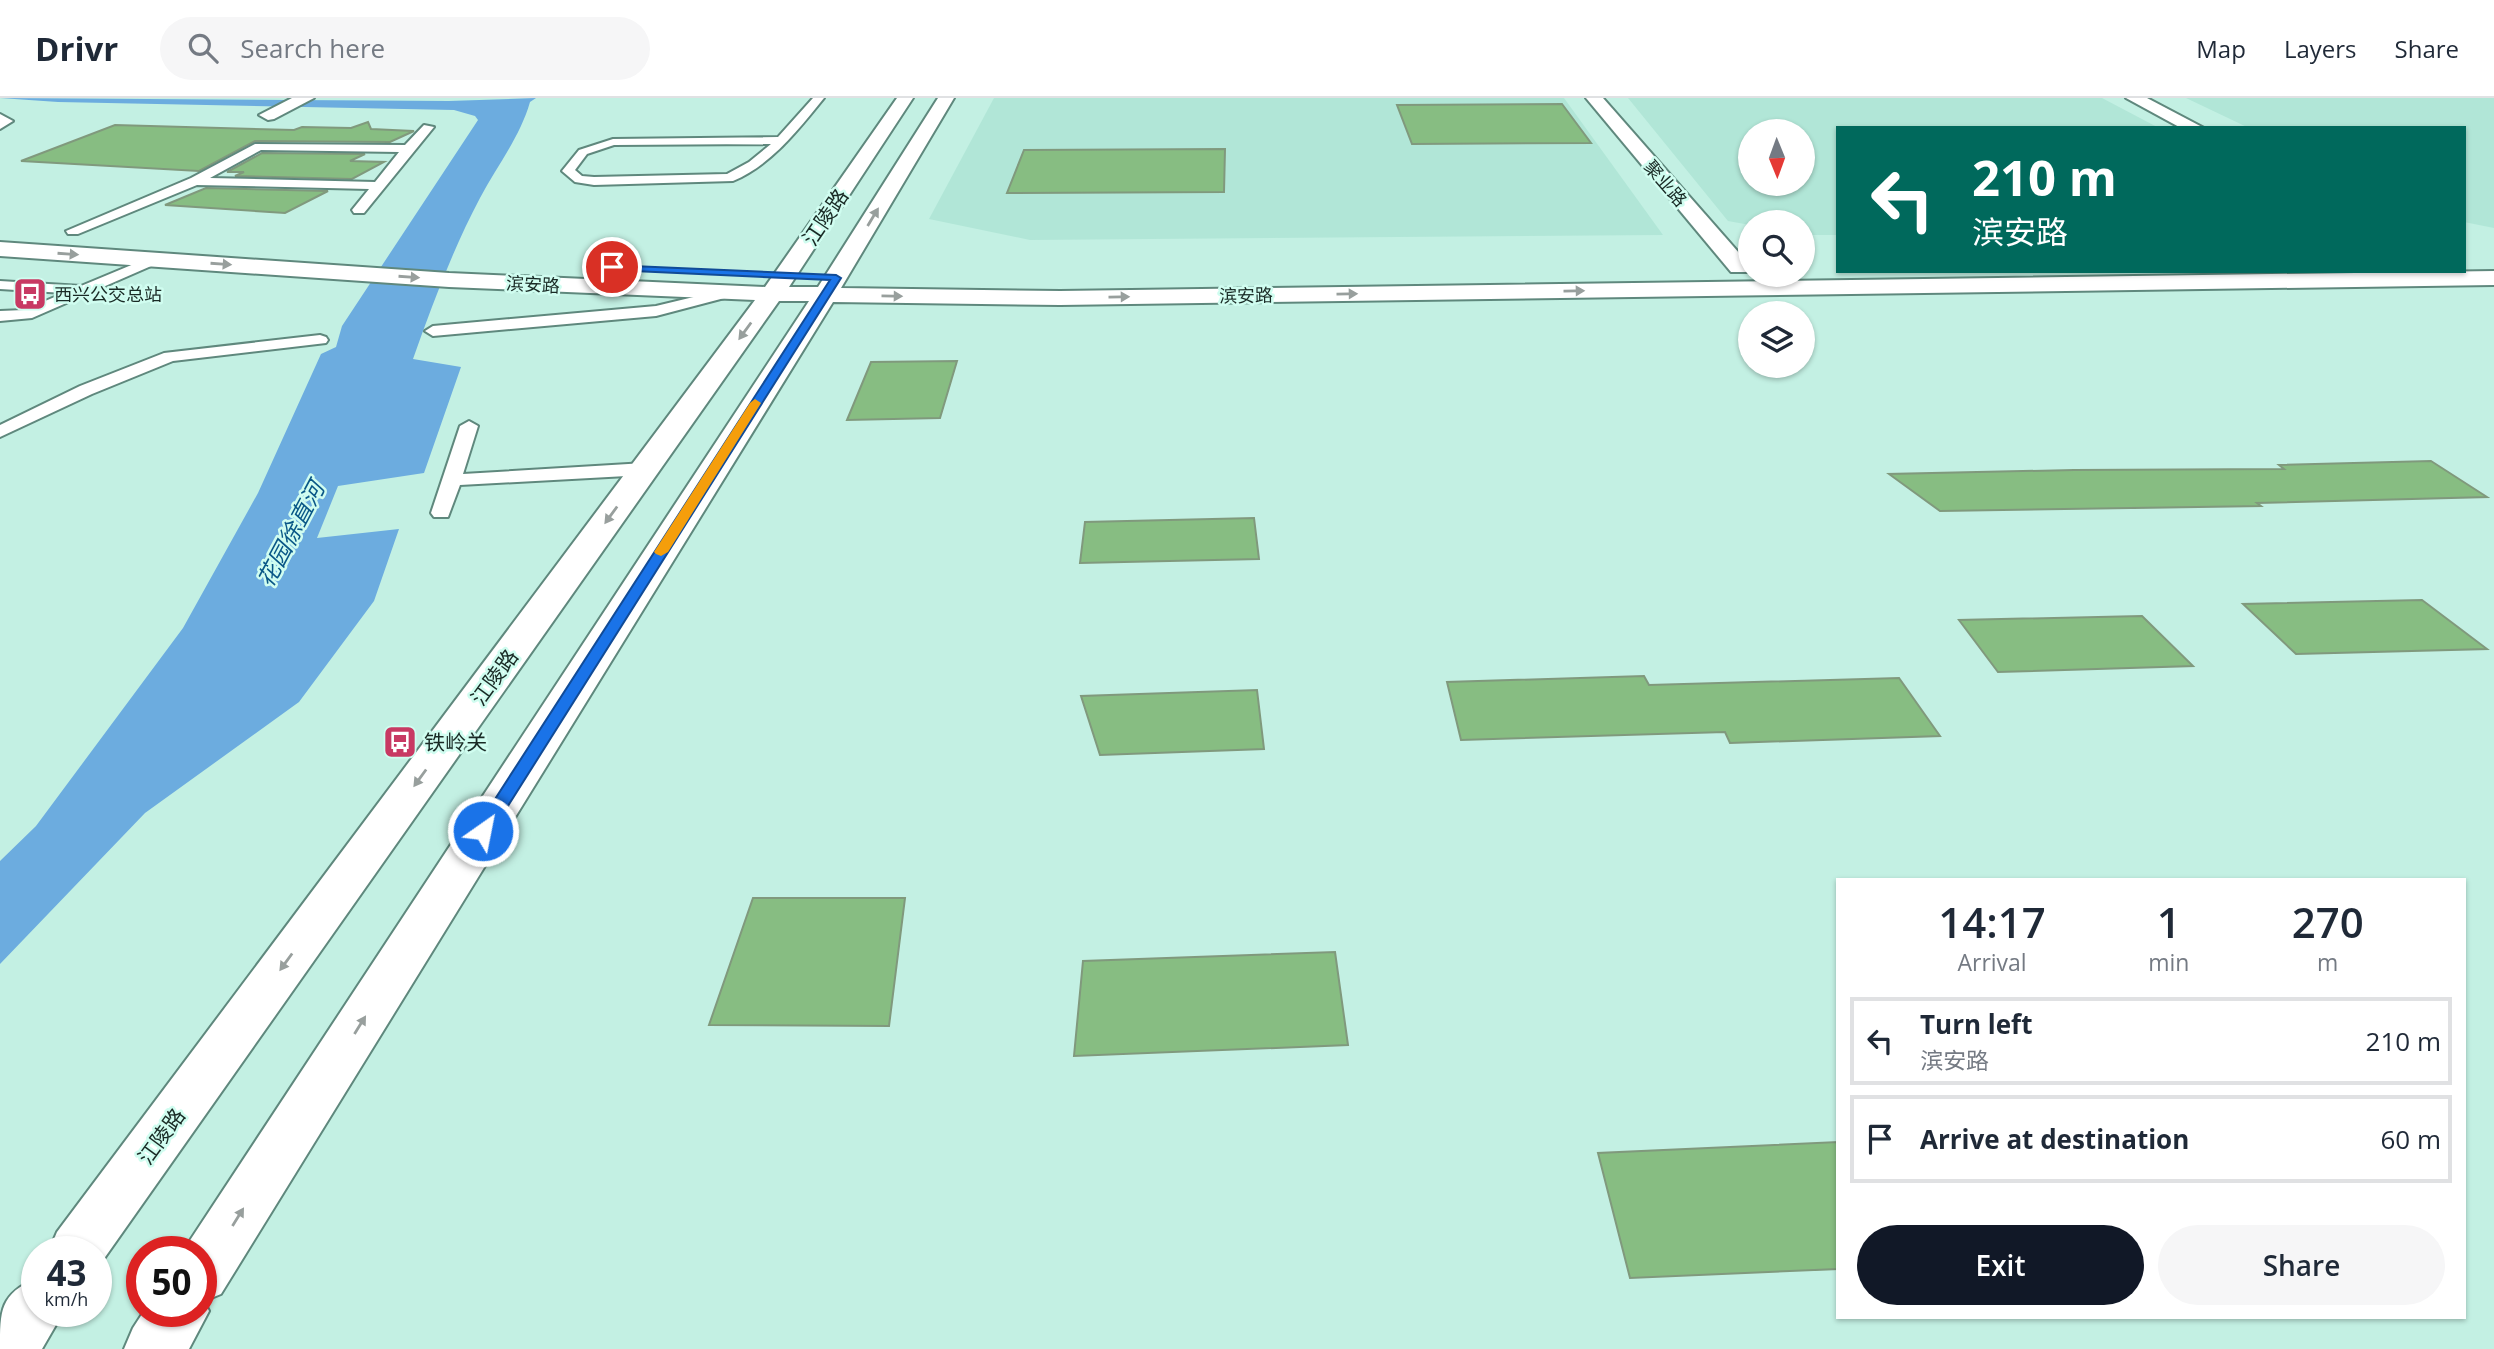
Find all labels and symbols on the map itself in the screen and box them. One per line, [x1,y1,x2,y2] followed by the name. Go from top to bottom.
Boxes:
[1738,119,1815,196] north arrow
[1639,155,1693,211] street label: 聚业路
[796,183,854,251] street label: 江陵路
[867,207,880,226] one-way arrow
[582,237,642,297] pin
[57,249,79,260] one-way arrow
[211,259,233,270] one-way arrow
[505,271,561,297] street label: 滨安路
[398,272,420,283] one-way arrow
[11,275,49,313] bus stop icon: 西兴公交总站
[54,282,162,306] place label: 西兴公交总站
[1219,283,1273,307] street label: 滨安路
[1564,285,1586,297] one-way arrow
[1336,288,1358,300] one-way arrow
[881,290,903,302] one-way arrow
[1109,291,1131,303] one-way arrow
[738,322,752,340] one-way arrow
[249,472,333,592] water label: 花园徐直河
[605,506,619,524] one-way arrow
[464,643,524,711] street label: 江陵路
[381,723,419,761] bus stop icon: 铁岭关
[424,728,487,756] place label: 铁岭关
[413,769,427,788] one-way arrow
[446,794,520,868] position arrow
[279,953,294,971] one-way arrow
[353,1016,366,1035] one-way arrow
[131,1102,191,1170] street label: 江陵路
[231,1208,244,1227] one-way arrow
[126,1236,217,1327] speed limit sign: 50

